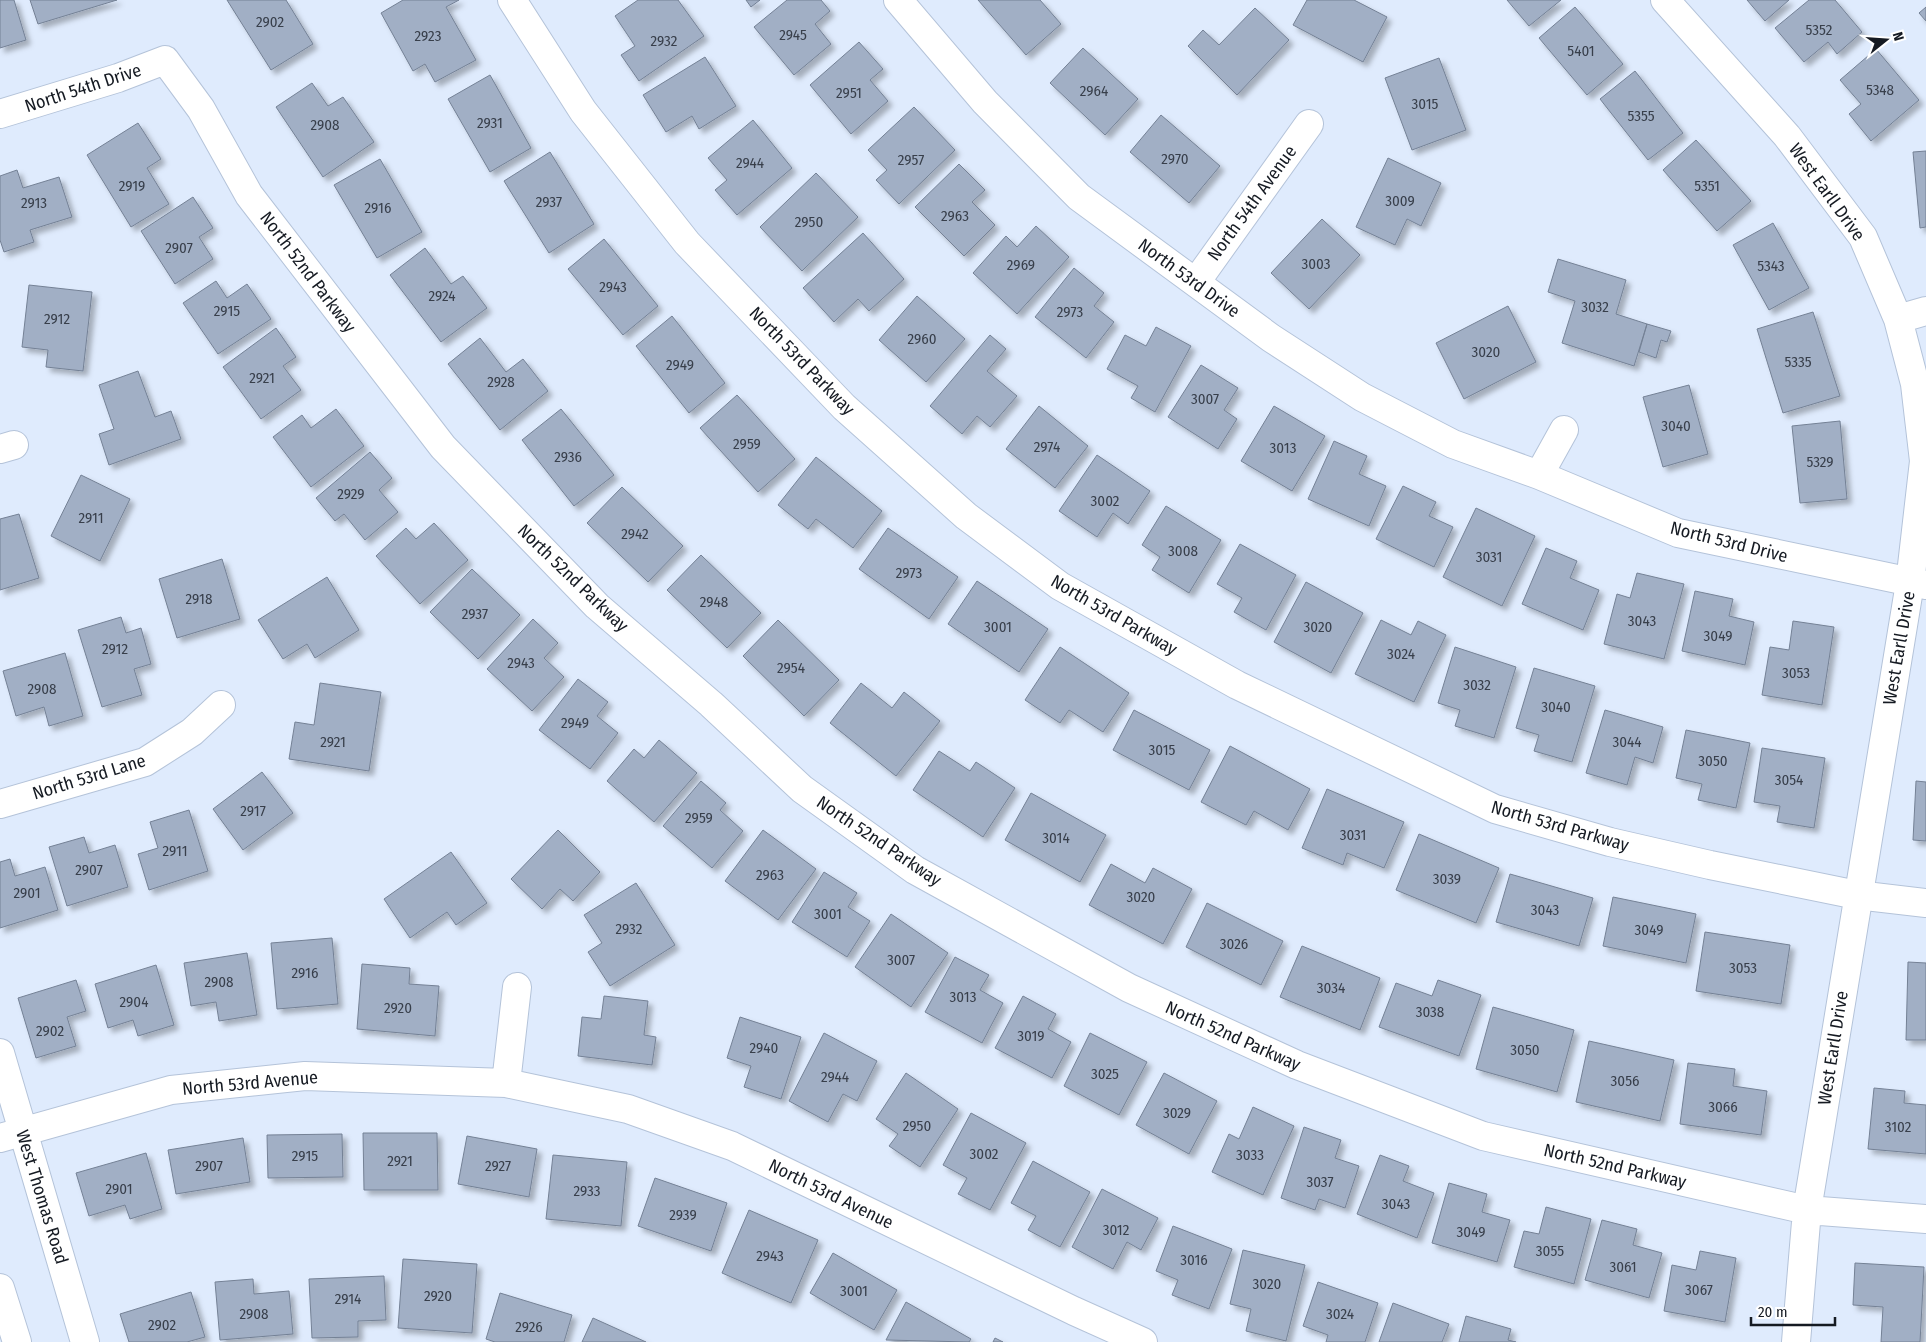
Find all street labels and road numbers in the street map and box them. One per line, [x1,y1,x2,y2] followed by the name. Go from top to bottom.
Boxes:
[22,59,144,117] street label: North 54th Drive
[1784,139,1870,245] street label: West Earll Drive
[1203,141,1301,265] street label: North 54th Avenue
[255,207,361,337] street label: North 52nd Parkway
[1134,234,1244,322] street label: North 53rd Drive
[745,302,859,420] street label: North 53rd Parkway
[1668,517,1790,567] street label: North 53rd Drive
[513,519,633,637] street label: North 52nd Parkway
[1047,570,1181,660] street label: North 53rd Parkway
[1878,589,1920,707] street label: West Earll Drive
[30,749,148,805] street label: North 53rd Lane
[812,791,946,891] street label: North 52nd Parkway
[1489,796,1631,856] street label: North 53rd Parkway
[1813,989,1853,1107] street label: West Earll Drive
[1162,996,1304,1076] street label: North 52nd Parkway
[181,1066,319,1100] street label: North 53rd Avenue
[11,1127,73,1267] street label: West Thomas Road
[1542,1139,1688,1193] street label: North 52nd Parkway
[765,1154,897,1234] street label: North 53rd Avenue

